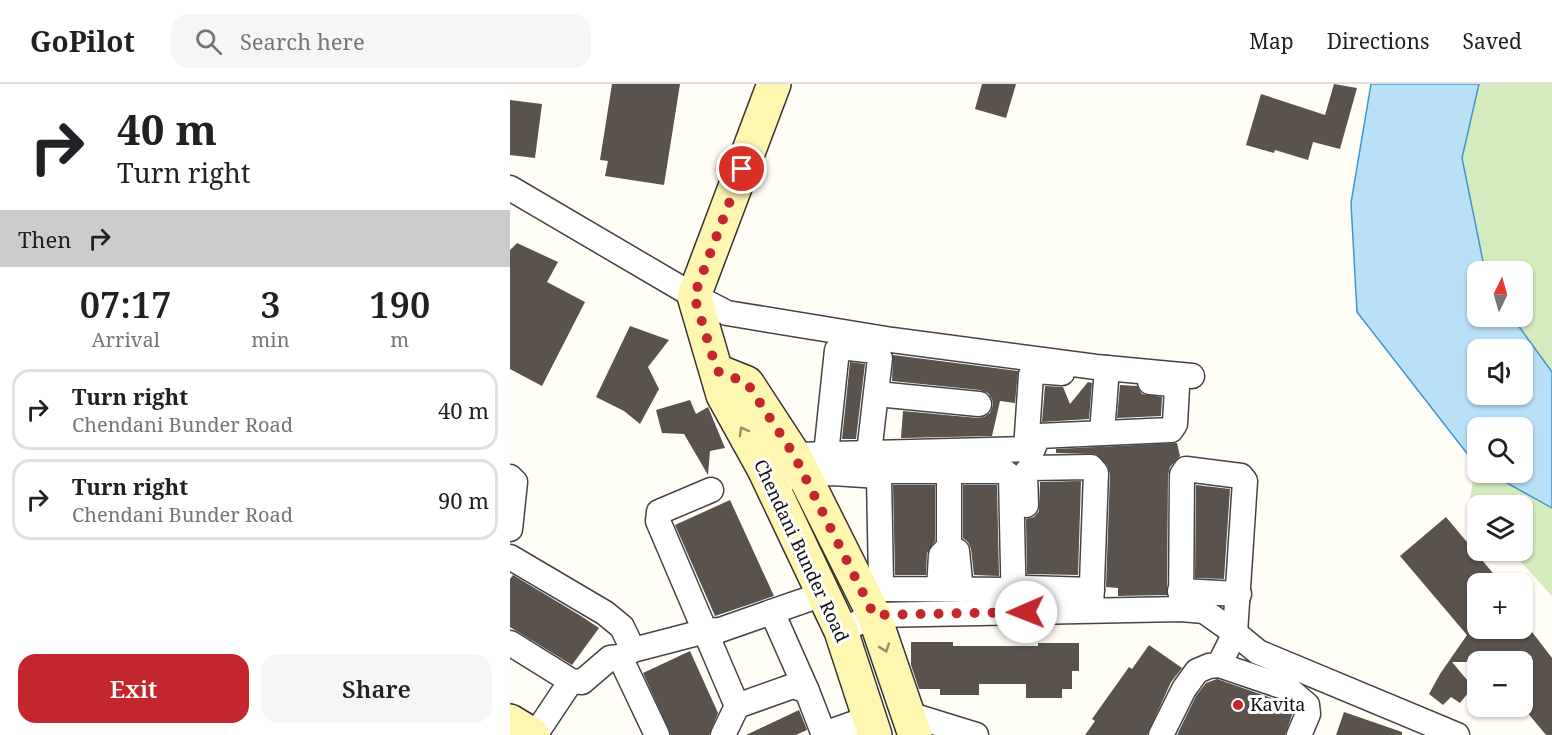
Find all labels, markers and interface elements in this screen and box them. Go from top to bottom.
search box [171,14,591,68]
text: GoPilot [30,22,135,60]
icon: search [192,25,225,58]
text: Search here [240,26,365,56]
text: Map [1249,27,1294,55]
text: Directions [1327,27,1429,55]
text: Saved [1462,27,1522,55]
text: 40 m [117,100,217,157]
icon: right [18,108,96,186]
pin [716,143,767,194]
icon: arrive [725,152,758,185]
text: Turn right [117,154,250,191]
icon: right [83,222,116,255]
text: Then [18,224,71,254]
north arrow [1467,261,1533,327]
map controls [1467,261,1533,717]
text: 07:17 [80,280,172,329]
text: 3 [260,280,281,329]
text: 190 [369,280,430,329]
text: Arrival [91,326,160,353]
text: min [251,326,290,353]
text: m [390,326,409,353]
button: sound [1467,339,1533,405]
text: Turn right [72,381,188,411]
icon: right [21,393,54,426]
text: 40 m [438,395,489,425]
text: Chendani Bunder Road [72,411,293,438]
button: search [1467,417,1533,483]
one-way arrow [739,427,750,438]
street label: Chendani Bunder Road [749,455,855,646]
text: Turn right [72,471,188,501]
icon: right [21,483,54,516]
text: 90 m [438,485,489,515]
button: layers [1467,495,1533,561]
text: Chendani Bunder Road [72,501,293,528]
button: + [1467,573,1533,639]
position arrow [994,580,1058,644]
one-way arrow [878,642,890,653]
button: − [1467,651,1533,717]
button: Exit [18,654,249,723]
button: Share [261,654,492,723]
place label: Kavita [1250,692,1305,716]
marker: Kavita [1231,698,1245,712]

